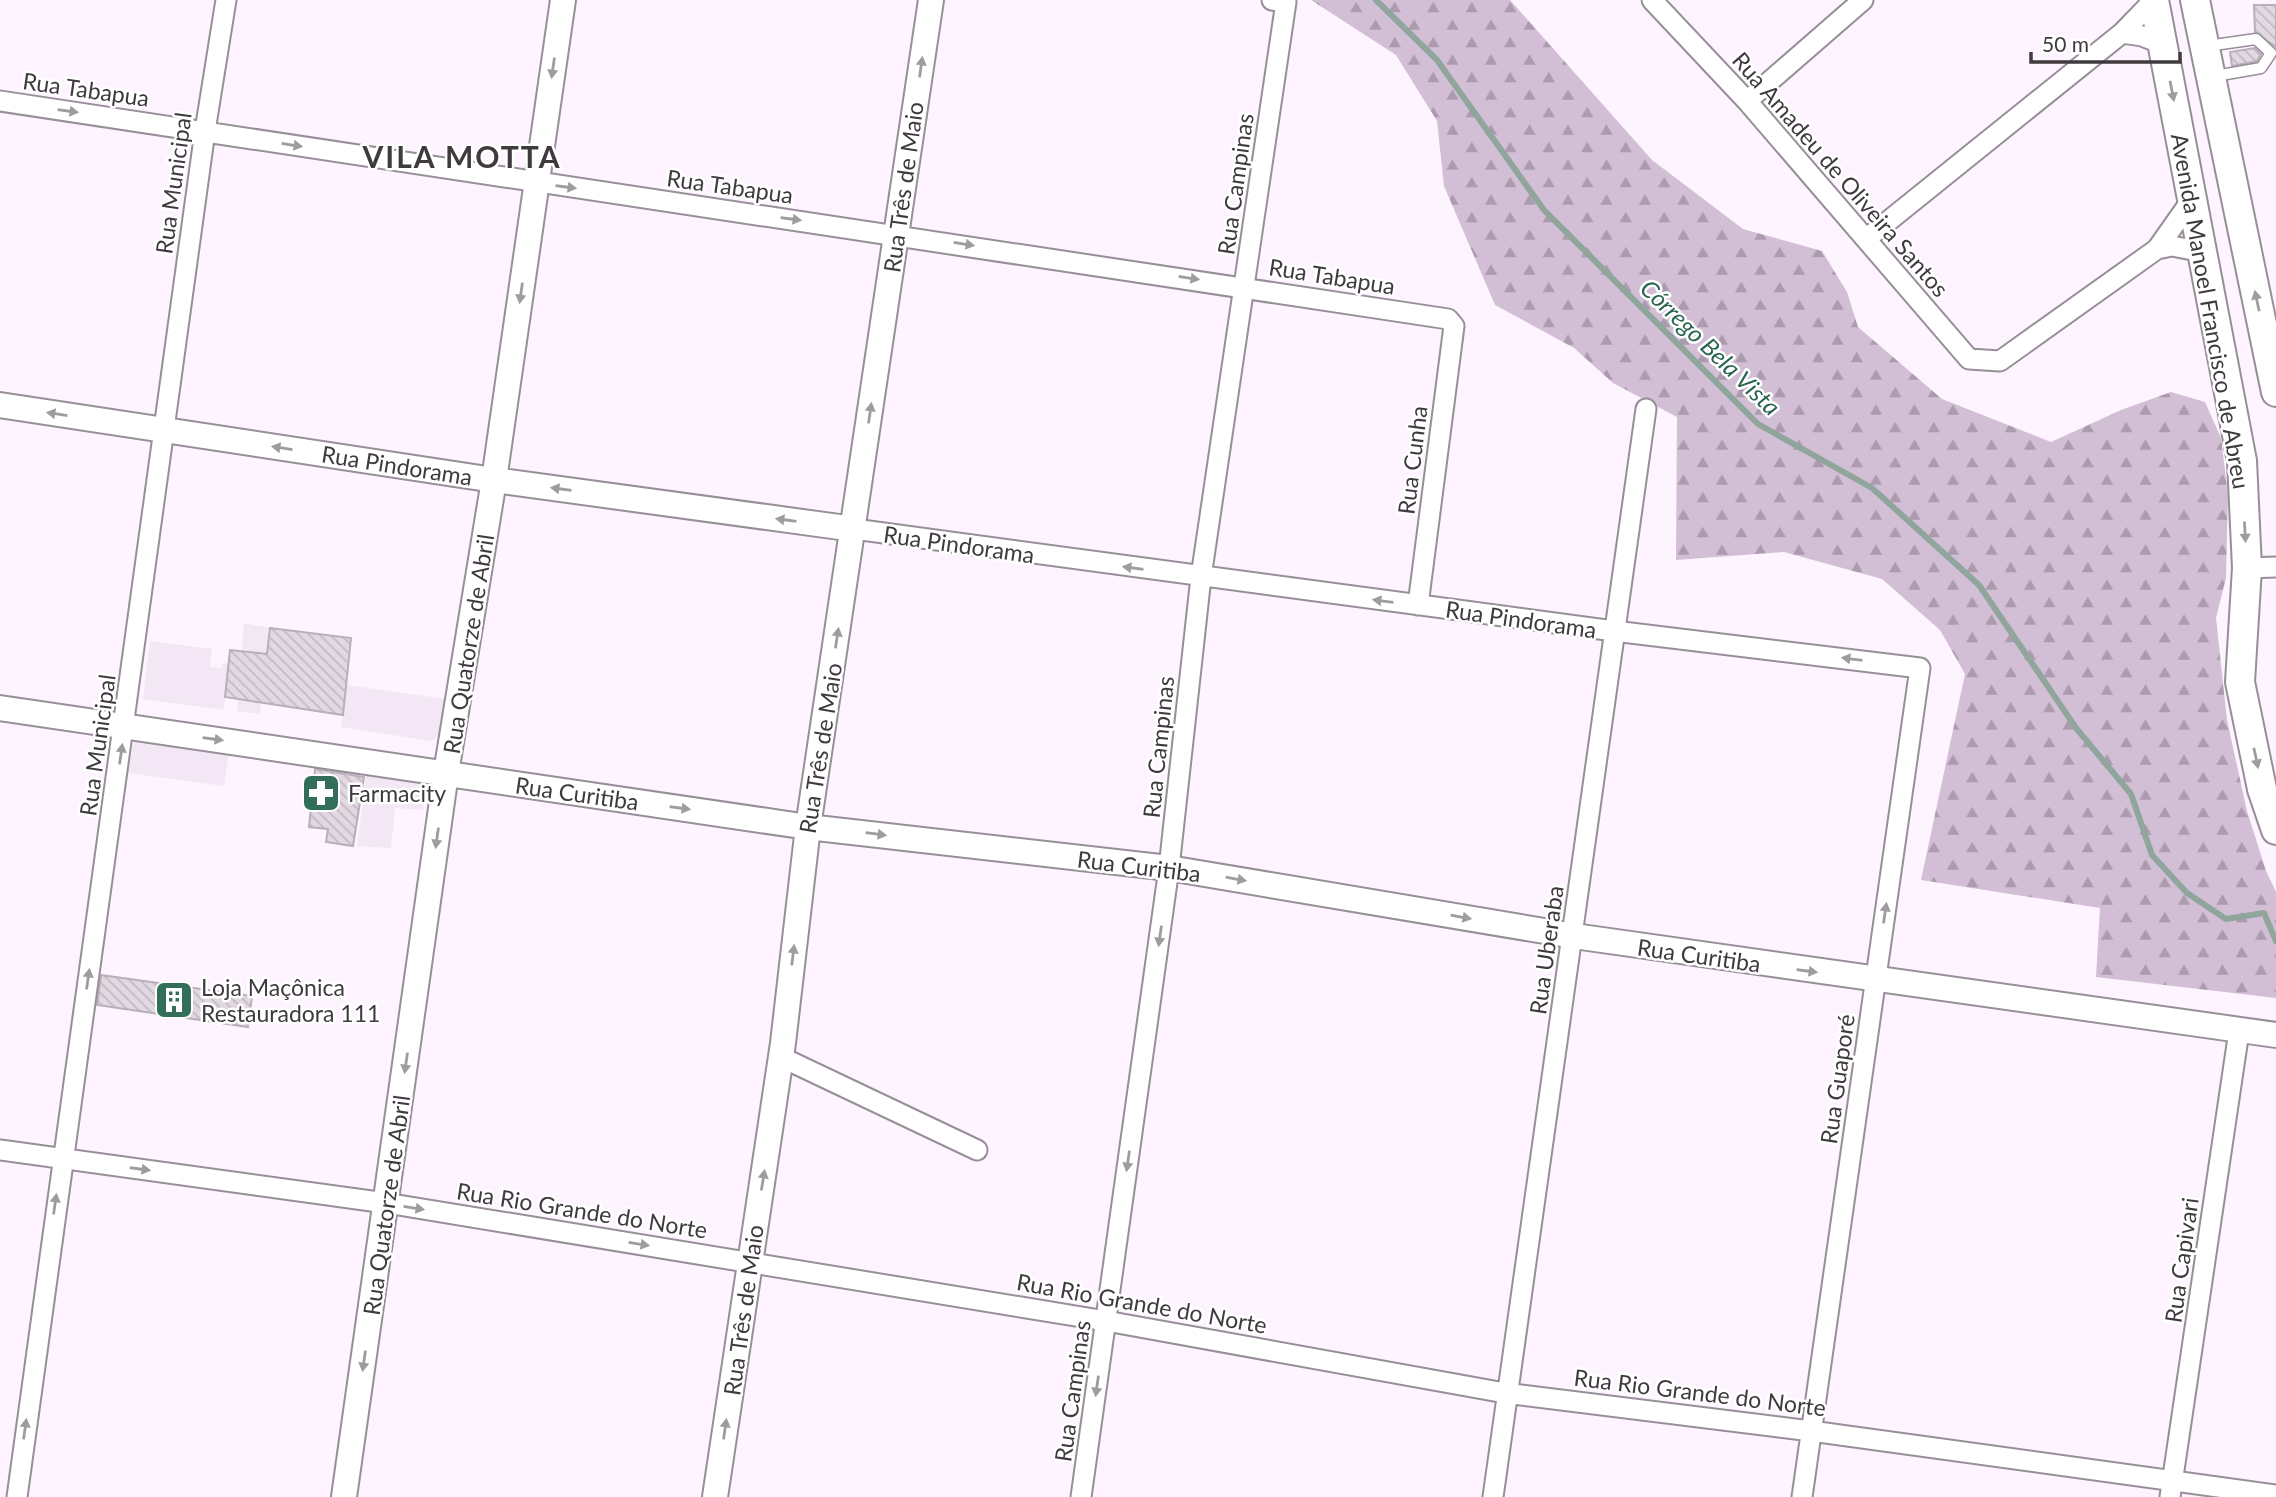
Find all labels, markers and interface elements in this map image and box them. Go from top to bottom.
scale bar [2031,21,2180,65]
text: 50 m [2042,31,2089,56]
street label: Rua Amadeu de Oliveira Santos [1727,46,1955,302]
one-way arrow [916,56,927,78]
one-way arrow [548,57,559,79]
street label: Rua Tabapua [21,66,151,112]
one-way arrow [2167,80,2178,102]
street label: Rua Três de Maio [877,100,929,274]
one-way arrow [57,105,79,116]
street label: Rua Municipal [149,110,197,256]
street label: Rua Campinas [1211,111,1259,256]
street label: Avenida Manoel Francisco de Abreu [2166,131,2256,491]
district label: VILA MOTTA [361,138,562,174]
one-way arrow [282,140,304,151]
street label: Rua Tabapua [665,163,795,209]
one-way arrow [555,182,577,193]
one-way arrow [780,214,802,225]
one-way arrow [953,239,975,250]
street label: Rua Tabapua [1267,252,1397,300]
one-way arrow [1178,273,1200,284]
water label: Córrego Bela Vista [1635,273,1787,421]
one-way arrow [516,282,527,304]
one-way arrow [2252,290,2263,312]
one-way arrow [865,402,876,424]
street label: Rua Cunha [1391,404,1433,516]
one-way arrow [46,408,68,419]
street label: Rua Pindorama [320,439,474,491]
one-way arrow [270,442,292,453]
one-way arrow [550,483,572,494]
one-way arrow [775,514,797,525]
street label: Rua Pindorama [882,520,1036,568]
one-way arrow [2240,522,2251,544]
street label: Rua Quatorze de Abril [437,532,499,756]
one-way arrow [1122,562,1144,573]
one-way arrow [1372,595,1394,606]
street label: Rua Pindorama [1444,595,1598,643]
one-way arrow [832,627,843,649]
one-way arrow [1841,654,1863,665]
street label: Rua Três de Maio [793,661,847,835]
street label: Rua Municipal [73,672,121,818]
street label: Rua Campinas [1137,675,1179,819]
one-way arrow [202,734,224,745]
one-way arrow [115,742,126,764]
one-way arrow [2250,747,2261,769]
street label: Rua Curitiba [513,770,641,816]
pharmacy icon: Farmacity [300,772,342,814]
place label: Farmacity [348,779,446,807]
one-way arrow [670,803,692,814]
one-way arrow [432,827,443,849]
one-way arrow [865,829,887,840]
street label: Rua Curitiba [1076,845,1202,887]
one-way arrow [1225,874,1247,885]
street label: Rua Uberaba [1523,884,1569,1016]
one-way arrow [1880,902,1891,924]
one-way arrow [1450,912,1472,923]
one-way arrow [1154,925,1165,947]
street label: Rua Curitiba [1635,932,1763,978]
one-way arrow [788,944,799,966]
one-way arrow [1796,965,1818,976]
one-way arrow [82,967,93,989]
place label: Loja Maçônica Restauradora 111 [201,973,380,1027]
building icon: Loja Maçônica Restauradora 111 [153,979,195,1021]
street label: Rua Guaporé [1814,1012,1860,1146]
one-way arrow [400,1052,411,1074]
street label: Rua Quatorze de Abril [357,1093,415,1317]
one-way arrow [1123,1150,1134,1172]
one-way arrow [130,1164,152,1175]
one-way arrow [757,1169,768,1191]
street label: Rua Rio Grande do Norte [455,1176,709,1244]
one-way arrow [50,1193,61,1215]
street label: Rua Capivari [2158,1196,2204,1324]
one-way arrow [403,1203,425,1214]
street label: Rua Três de Maio [717,1223,769,1397]
one-way arrow [628,1239,650,1250]
street label: Rua Rio Grande do Norte [1015,1267,1269,1339]
street label: Rua Campinas [1048,1318,1096,1463]
one-way arrow [358,1350,369,1372]
street label: Rua Rio Grande do Norte [1572,1363,1828,1421]
one-way arrow [1091,1375,1102,1397]
one-way arrow [20,1418,31,1440]
one-way arrow [720,1418,731,1440]

